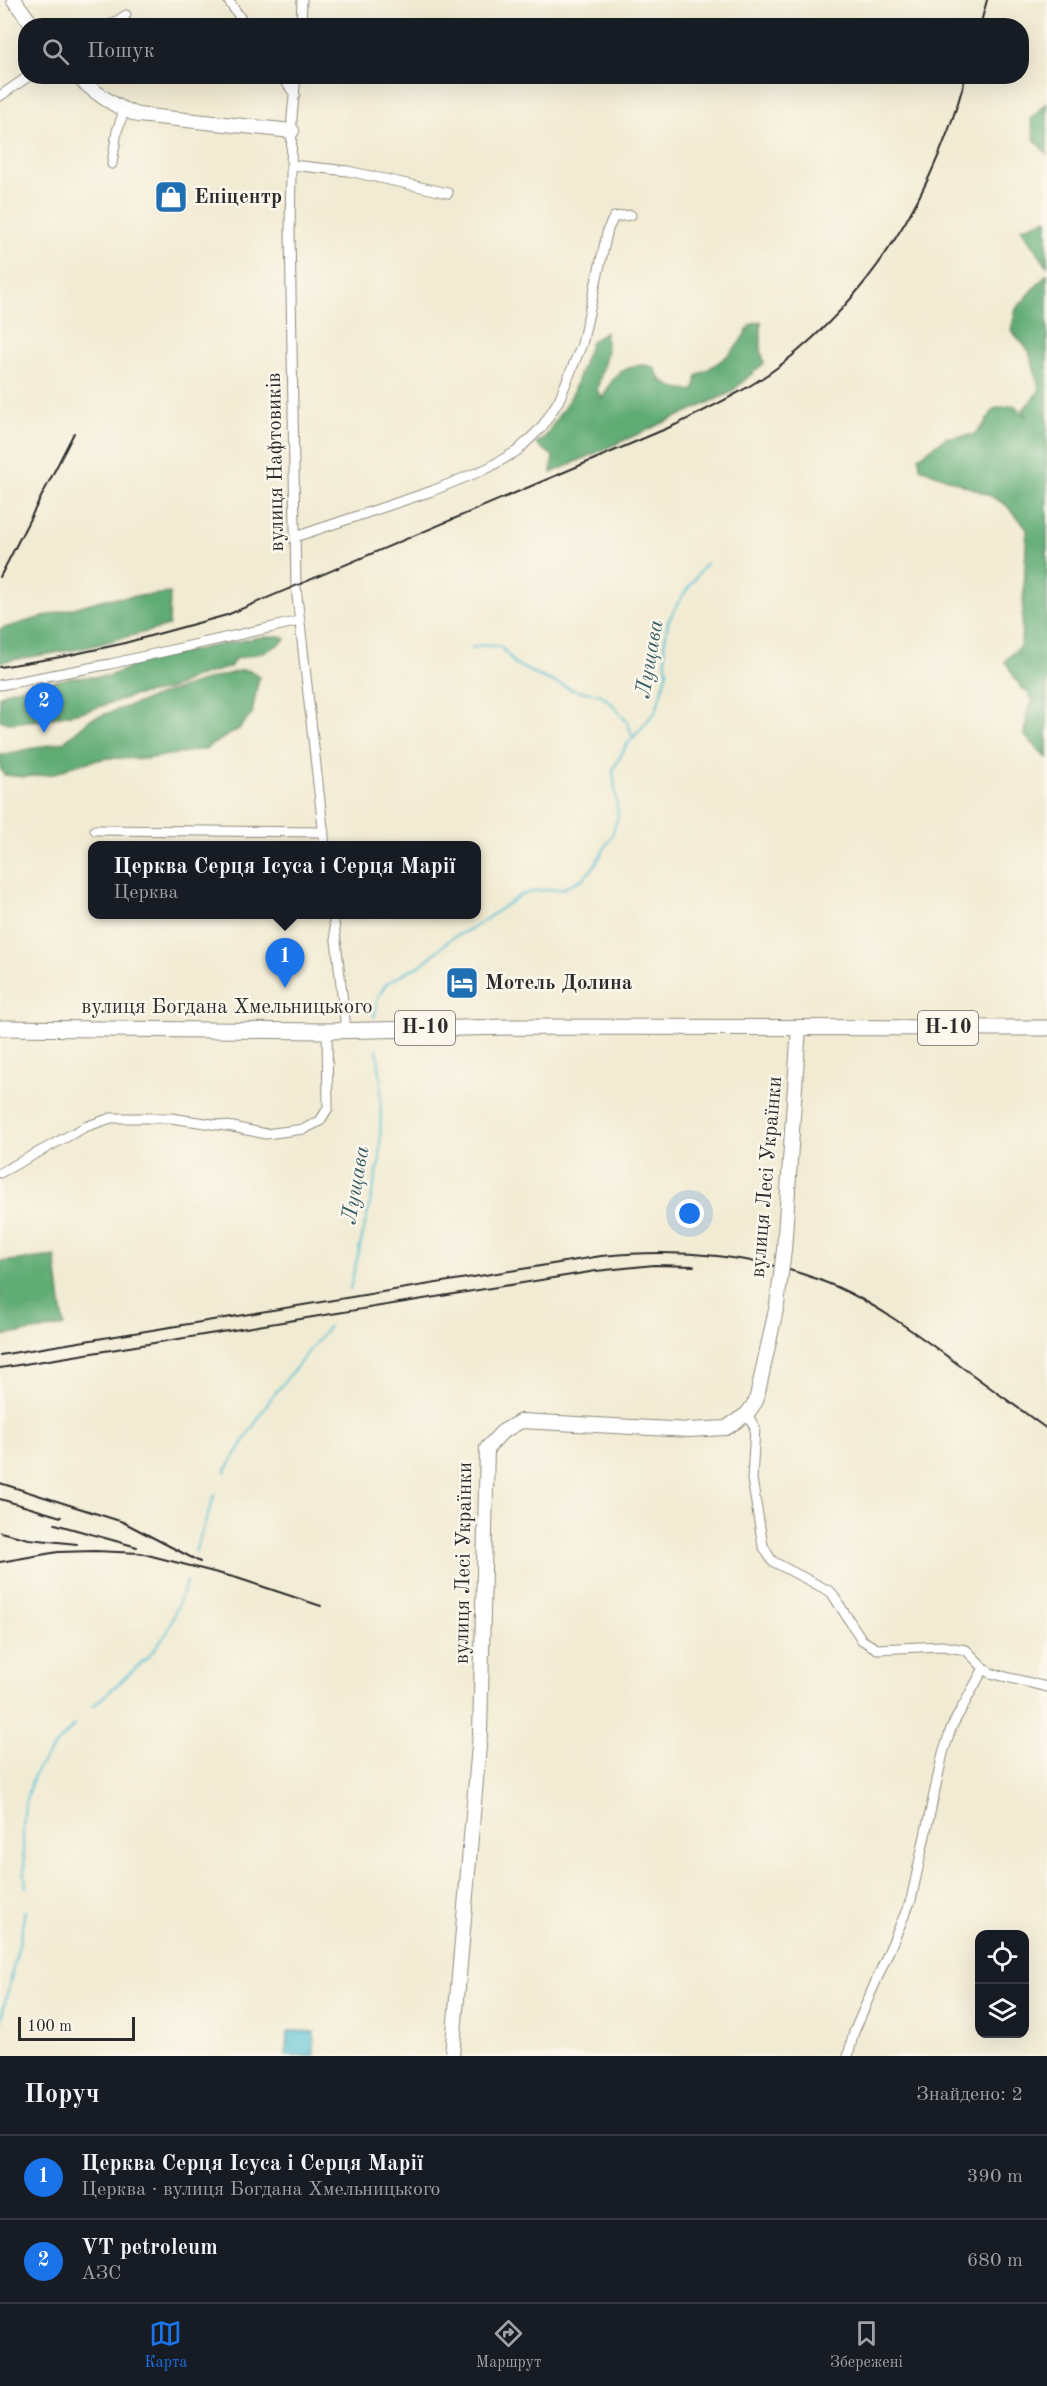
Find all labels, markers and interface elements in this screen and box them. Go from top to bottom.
search box [18,18,1029,84]
icon: search [39,35,72,68]
text: Пошук [87,40,155,62]
shop icon: Епіцентр [153,179,189,215]
place label: Епіцентр [194,187,282,208]
street label: вулиця Нафтовиків [264,372,288,552]
water label: Лущава [632,618,668,700]
pin: 2 [24,684,63,733]
popup [88,841,481,919]
text: Церква Серця Ісуса і Серця Марії [113,856,456,878]
text: Церква [113,883,178,903]
pin: 1 [266,938,304,988]
hotel icon: Мотель Долина [444,965,480,1001]
place label: Мотель Долина [485,973,633,994]
street label: вулиця Богдана Хмельницького [81,997,373,1018]
road number: Н-10 [395,1011,455,1045]
road number: Н-10 [918,1011,978,1045]
street label: вулиця Лесі Українки [748,1075,786,1279]
water label: Лущава [338,1144,374,1226]
your location [675,1199,704,1228]
street label: вулиця Лесі Українки [452,1462,476,1664]
map controls [975,1930,1029,2038]
button: locate [975,1930,1029,1984]
button: layers [975,1984,1029,2038]
scale bar [18,2014,135,2042]
text: 100 m [27,2019,72,2035]
text: Поруч [24,2082,100,2108]
text: Знайдено: 2 [916,2085,1023,2105]
text: Церква Серця Ісуса і Серця Марії [81,2153,423,2175]
text: 1 [38,2167,49,2187]
text: 390 m [967,2167,1023,2187]
text: Церква · вулиця Богдана Хмельницького [81,2180,441,2200]
text: VT petroleum [81,2237,218,2259]
text: 2 [38,2251,49,2271]
text: 680 m [967,2251,1023,2271]
text: АЗС [81,2264,122,2284]
tab: Карта [144,2317,187,2373]
tab: Маршрут [476,2317,542,2373]
tab: Збережені [830,2317,903,2373]

